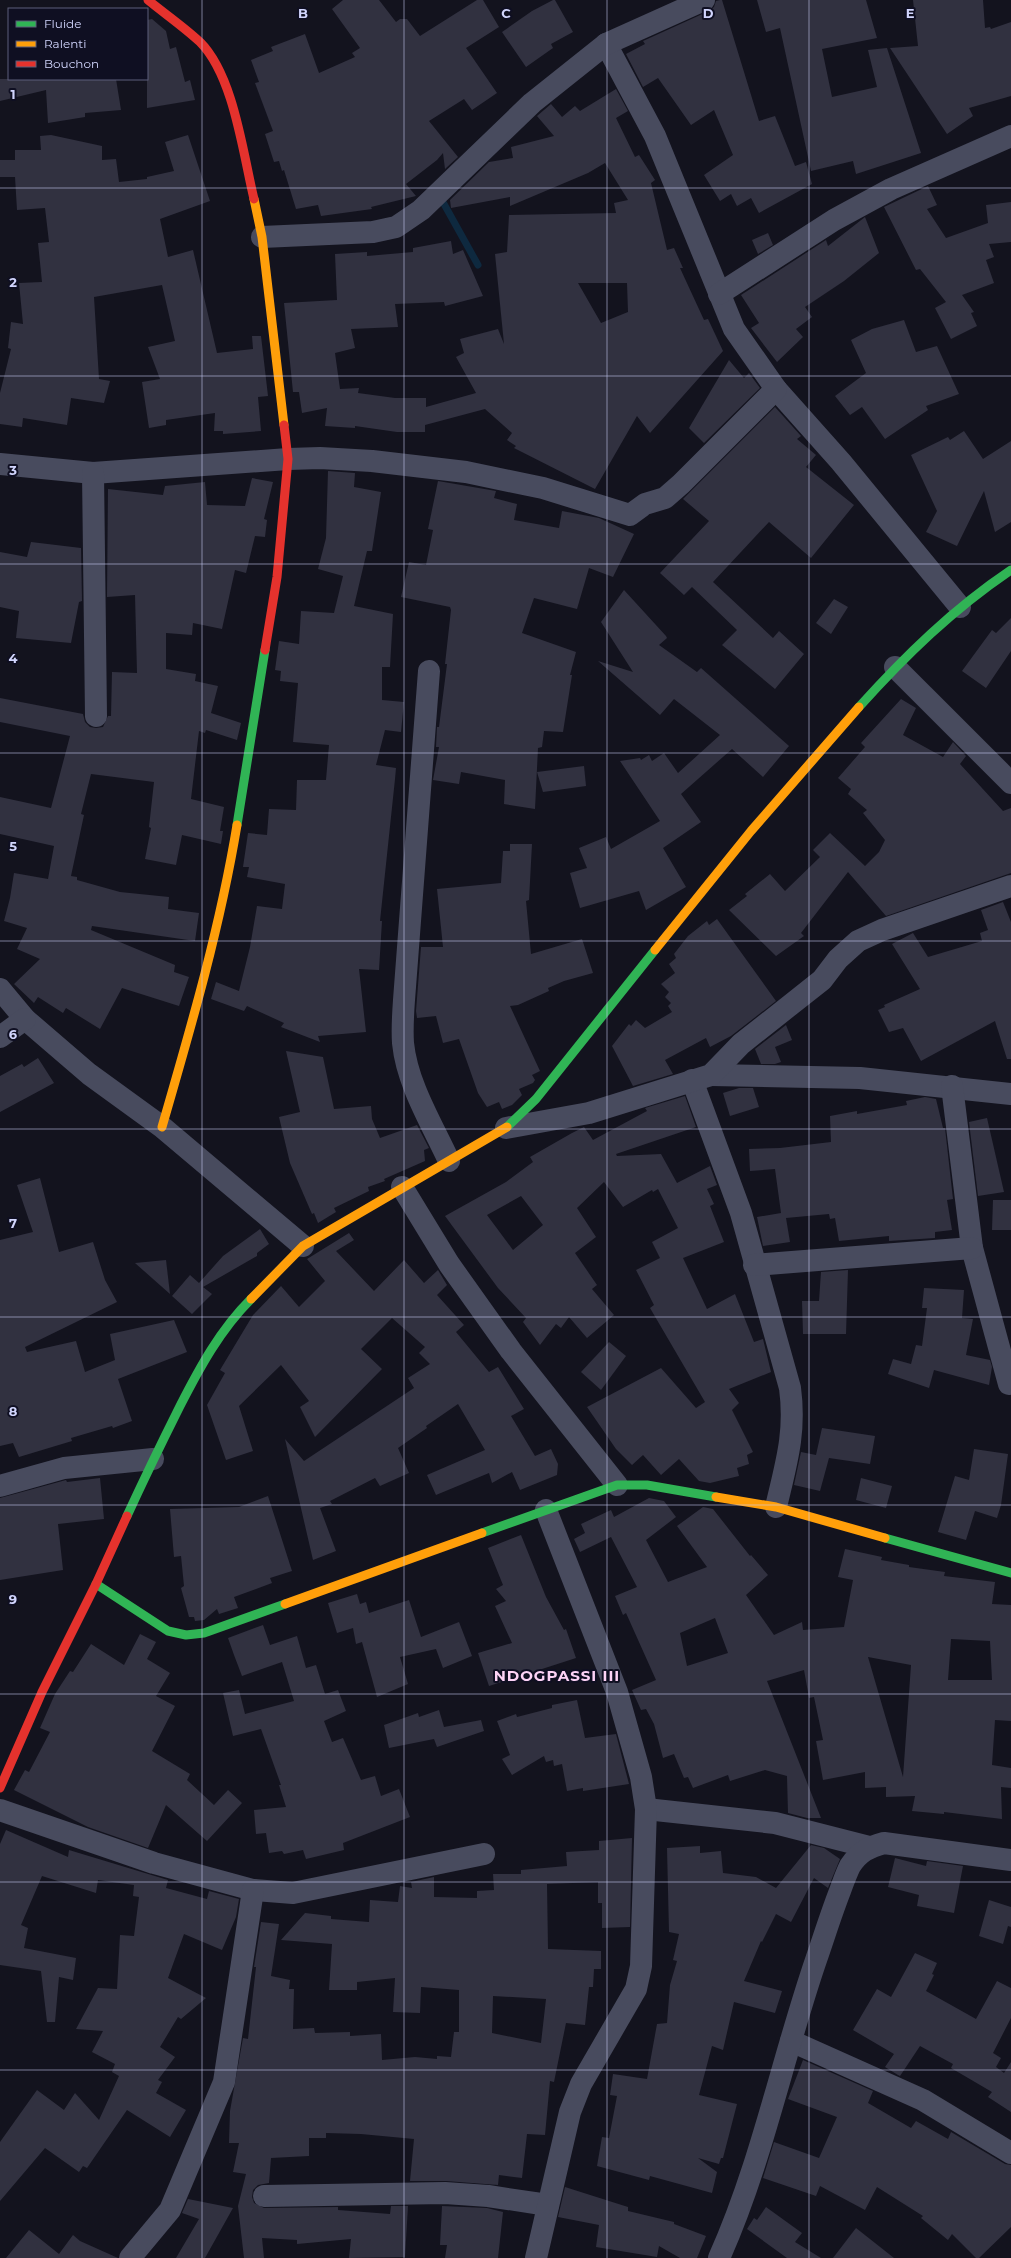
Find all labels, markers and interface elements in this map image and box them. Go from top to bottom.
text: B [298,5,308,21]
text: C [501,5,511,21]
text: D [703,5,714,21]
text: E [906,5,915,21]
legend [8,8,148,80]
text: Fluide [44,16,82,31]
text: Ralenti [44,36,86,51]
text: Bouchon [44,56,99,71]
text: 1 [10,86,16,102]
text: 2 [9,274,17,290]
text: 3 [8,462,17,478]
text: 4 [9,650,18,666]
text: 5 [9,838,17,854]
text: 6 [9,1026,18,1042]
text: 7 [9,1215,17,1231]
text: 8 [9,1403,18,1419]
text: 9 [9,1591,17,1607]
district label: NDOGPASSI III [494,1666,620,1685]

